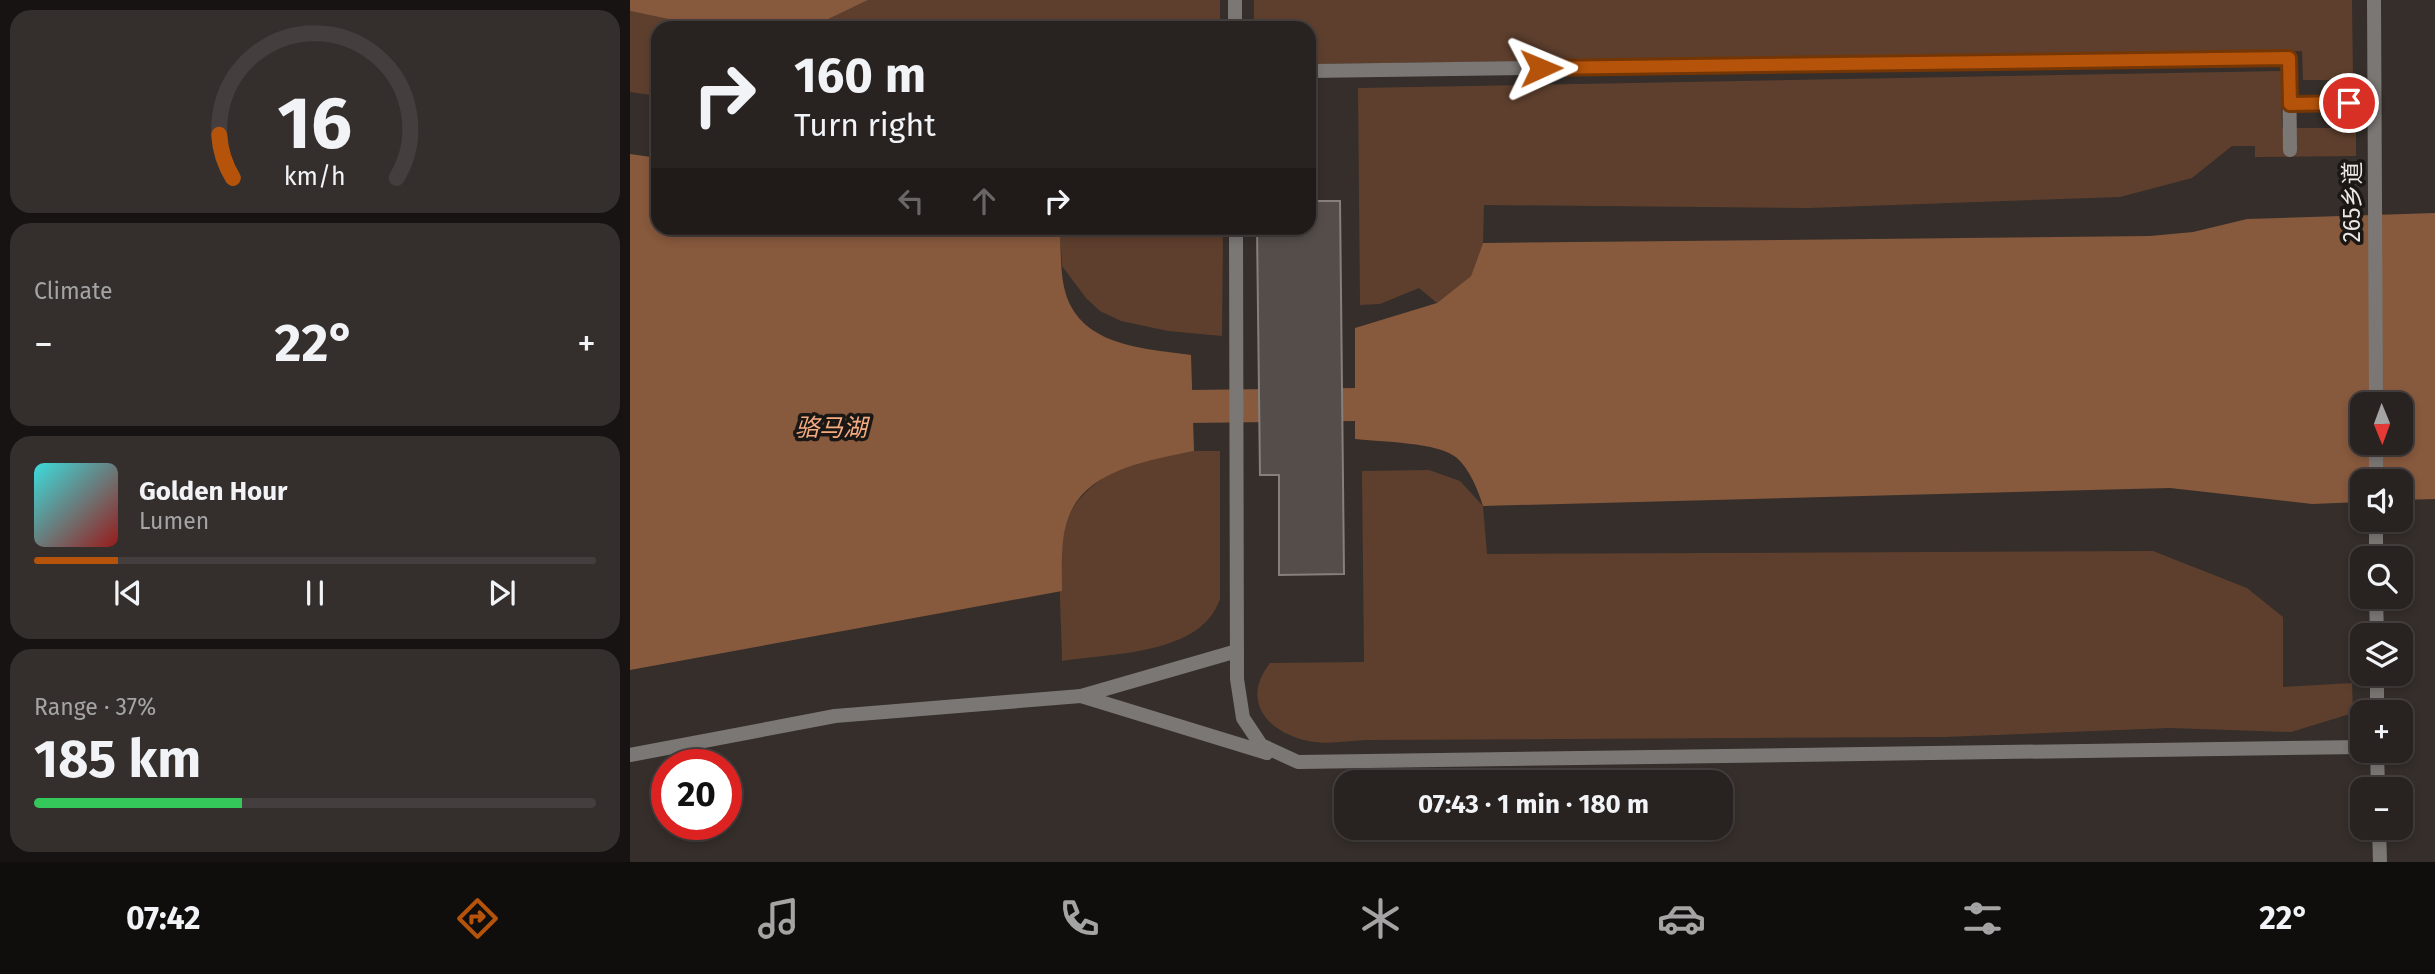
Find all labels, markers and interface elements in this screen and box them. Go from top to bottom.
position arrow [1504,31,1578,105]
text: 160 m [794,46,926,105]
icon: right [679,49,770,140]
pin [2319,73,2379,133]
text: 16 [278,80,352,167]
icon: arrive [2330,84,2368,122]
text: Turn right [794,106,936,144]
text: km/h [284,161,346,191]
street label: 265乡道 [2338,161,2366,243]
icon: left [892,182,930,220]
icon: ahead [965,182,1003,220]
icon: right [1038,182,1076,220]
text: Climate [34,277,113,305]
text: 22° [275,312,355,375]
text: − [34,321,53,367]
text: + [577,321,596,367]
north arrow [2350,392,2413,455]
map controls [2350,392,2413,840]
water label: 骆马湖 [795,414,871,442]
button: sound [2350,469,2413,532]
text: Golden Hour [139,476,287,507]
text: Lumen [139,507,209,535]
button: search [2350,546,2413,609]
icon: previous [109,574,147,612]
icon: pause [296,574,334,612]
icon: next [483,574,521,612]
button: layers [2350,623,2413,686]
text: Range · 37% [34,693,156,721]
button: + [2350,700,2413,763]
text: 185 km [34,728,201,791]
speed limit sign: 20 [651,749,742,840]
button: − [2350,777,2413,840]
text: 07:43 · 1 min · 180 m [1418,789,1649,820]
icon: directions [453,894,502,943]
icon: music [754,894,803,943]
icon: phone [1055,894,1104,943]
icon: climate [1356,894,1405,943]
icon: car [1657,894,1706,943]
icon: filters [1958,894,2007,943]
text: 07:42 [126,899,201,937]
text: 22° [2259,899,2309,937]

